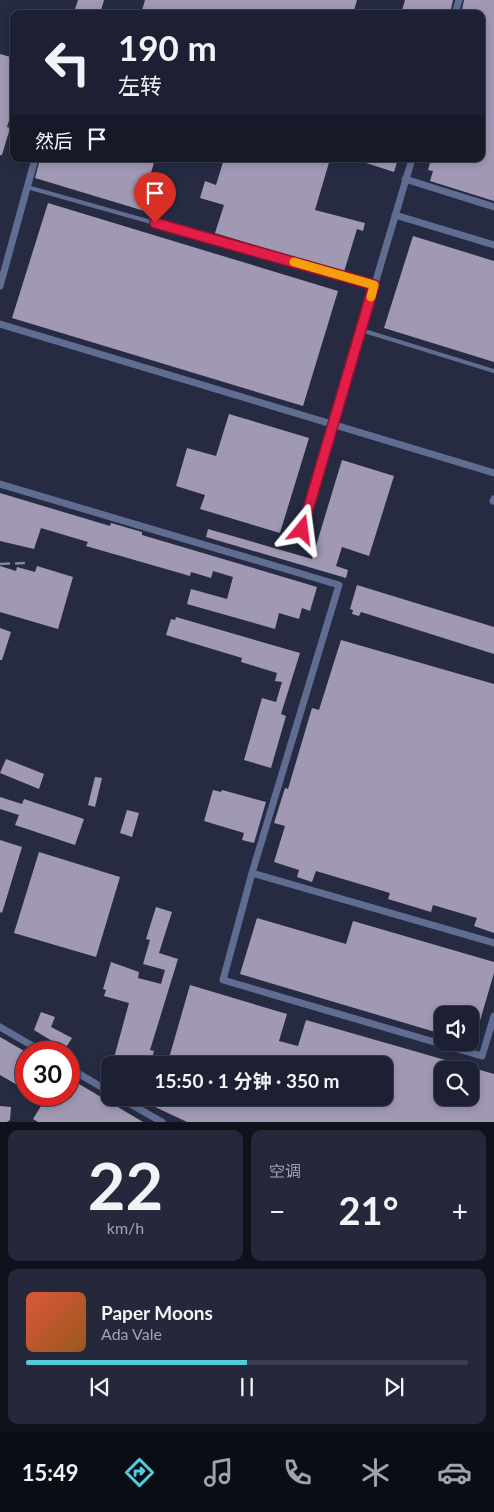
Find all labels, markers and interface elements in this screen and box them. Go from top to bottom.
text: 190 m [118,26,217,68]
icon: left [35,30,100,95]
text: 左转 [118,72,162,99]
icon: arrive [83,125,111,153]
text: 然后 [35,129,73,152]
pin [134,172,176,223]
icon: arrive [141,179,169,207]
position arrow [275,503,327,555]
map controls [434,1006,479,1106]
button: sound [434,1006,479,1051]
speed limit sign: 30 [15,1041,80,1106]
button: search [434,1061,479,1106]
text: 15:50 · 1 分钟 · 350 m [154,1069,340,1092]
text: 22 [88,1146,163,1224]
text: 空调 [269,1161,301,1180]
text: 21° [339,1187,398,1233]
text: − [269,1194,285,1228]
text: + [452,1194,468,1228]
text: km/h [107,1218,144,1237]
text: Paper Moons [101,1301,213,1324]
text: Ada Vale [101,1324,162,1343]
icon: previous [86,1373,114,1401]
icon: pause [233,1373,261,1401]
icon: next [380,1373,408,1401]
icon: directions [122,1455,157,1490]
icon: music [201,1455,236,1490]
icon: phone [280,1455,315,1490]
icon: climate [358,1455,393,1490]
icon: car [437,1455,472,1490]
text: 15:49 [22,1459,79,1486]

